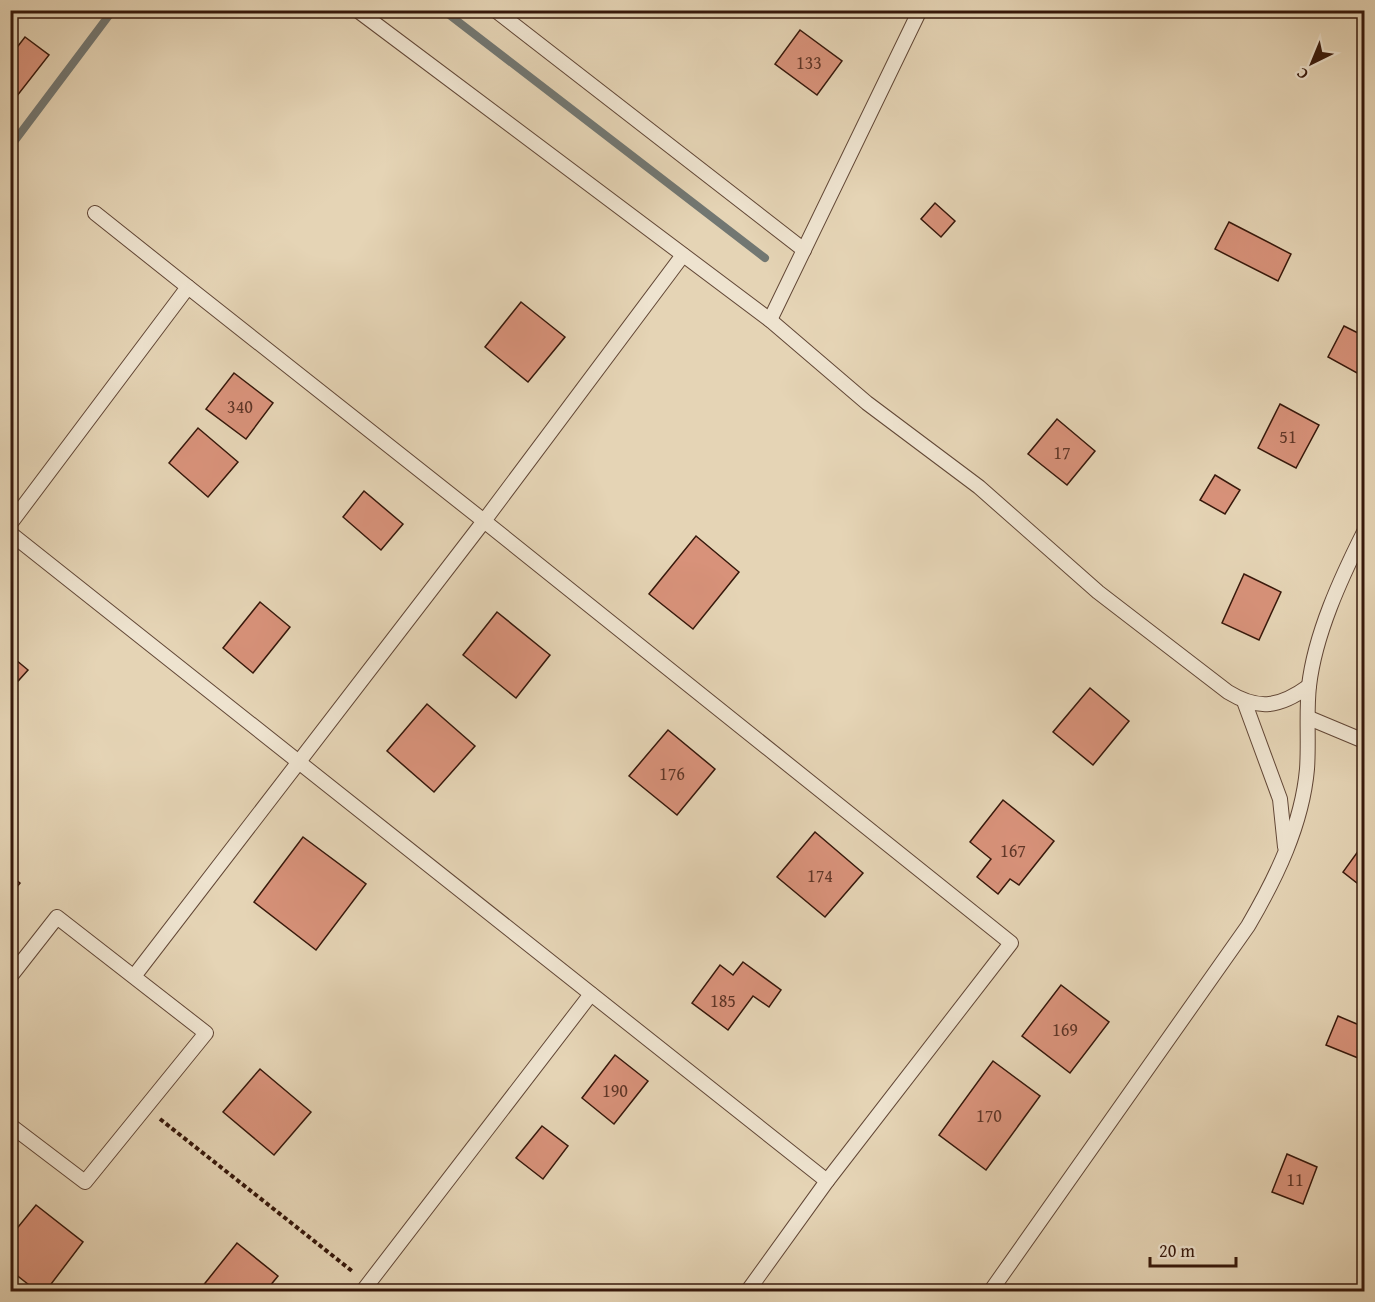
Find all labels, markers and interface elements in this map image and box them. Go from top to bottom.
north arrow [1282,33,1342,93]
house number: 133 [796,49,822,76]
text: С [1290,62,1313,86]
house number: 340 [227,393,253,420]
house number: 51 [1279,423,1297,450]
house number: 17 [1053,439,1071,466]
house number: 176 [659,760,685,787]
house number: 167 [1000,837,1026,864]
house number: 174 [807,862,833,889]
house number: 185 [710,987,736,1014]
house number: 169 [1052,1016,1078,1043]
house number: 190 [602,1077,628,1104]
house number: 170 [976,1102,1002,1129]
house number: 11 [1286,1166,1304,1193]
scale bar [1150,1230,1236,1268]
text: 20 m [1159,1237,1195,1264]

